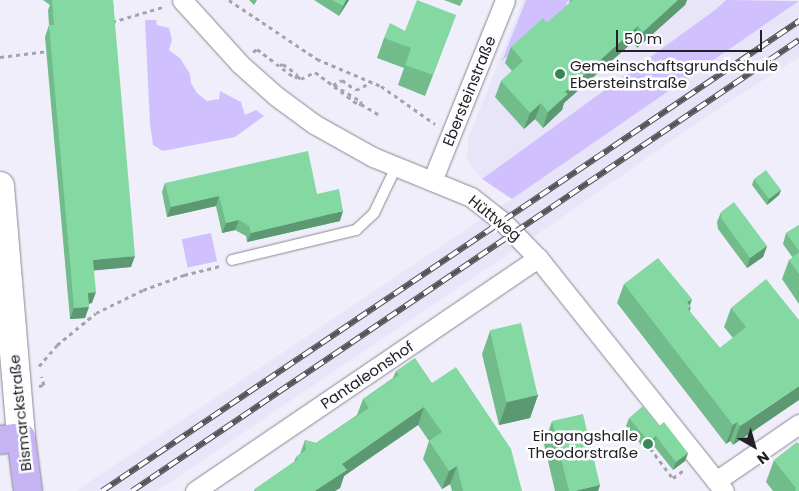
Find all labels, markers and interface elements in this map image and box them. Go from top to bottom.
scale bar [619,20,765,52]
text: 50 m [624,28,662,49]
street label: Ebersteinstraße [439,33,499,149]
place label: Gemeinschaftsgrundschule Ebersteinstraße [570,56,778,91]
marker: Gemeinschaftsgrundschule Ebersteinstraße [554,68,566,80]
street label: Hüttweg [465,191,525,245]
street label: Pantaleonshof [317,337,417,413]
street label: Bismarckstraße [5,354,35,472]
north arrow [729,421,779,471]
place label: Eingangshalle Theodorstraße [528,426,638,461]
marker: Eingangshalle Theodorstraße [642,438,654,450]
text: N [753,447,774,469]

